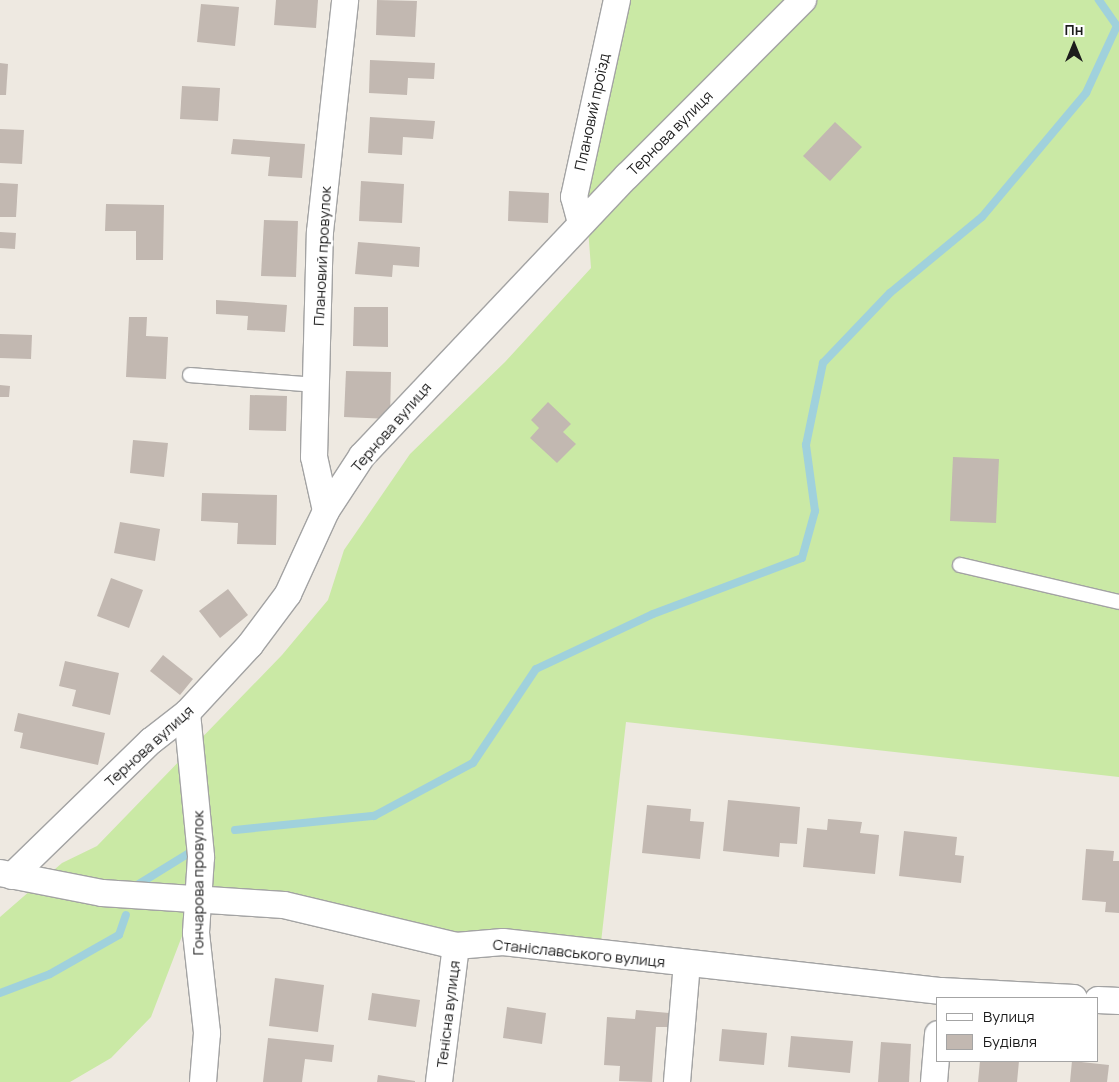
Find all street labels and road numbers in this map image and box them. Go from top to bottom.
street label: Плановий проїзд [571,52,613,172]
street label: Тернова вулиця [624,87,716,179]
street label: Плановий провулок [309,186,335,326]
street label: Тернова вулиця [347,378,435,476]
street label: Тернова вулиця [101,702,197,790]
street label: Гончарова провулок [189,811,207,955]
street label: Станіславського вулиця [492,935,666,971]
street label: Тенісна вулиця [432,959,464,1069]

